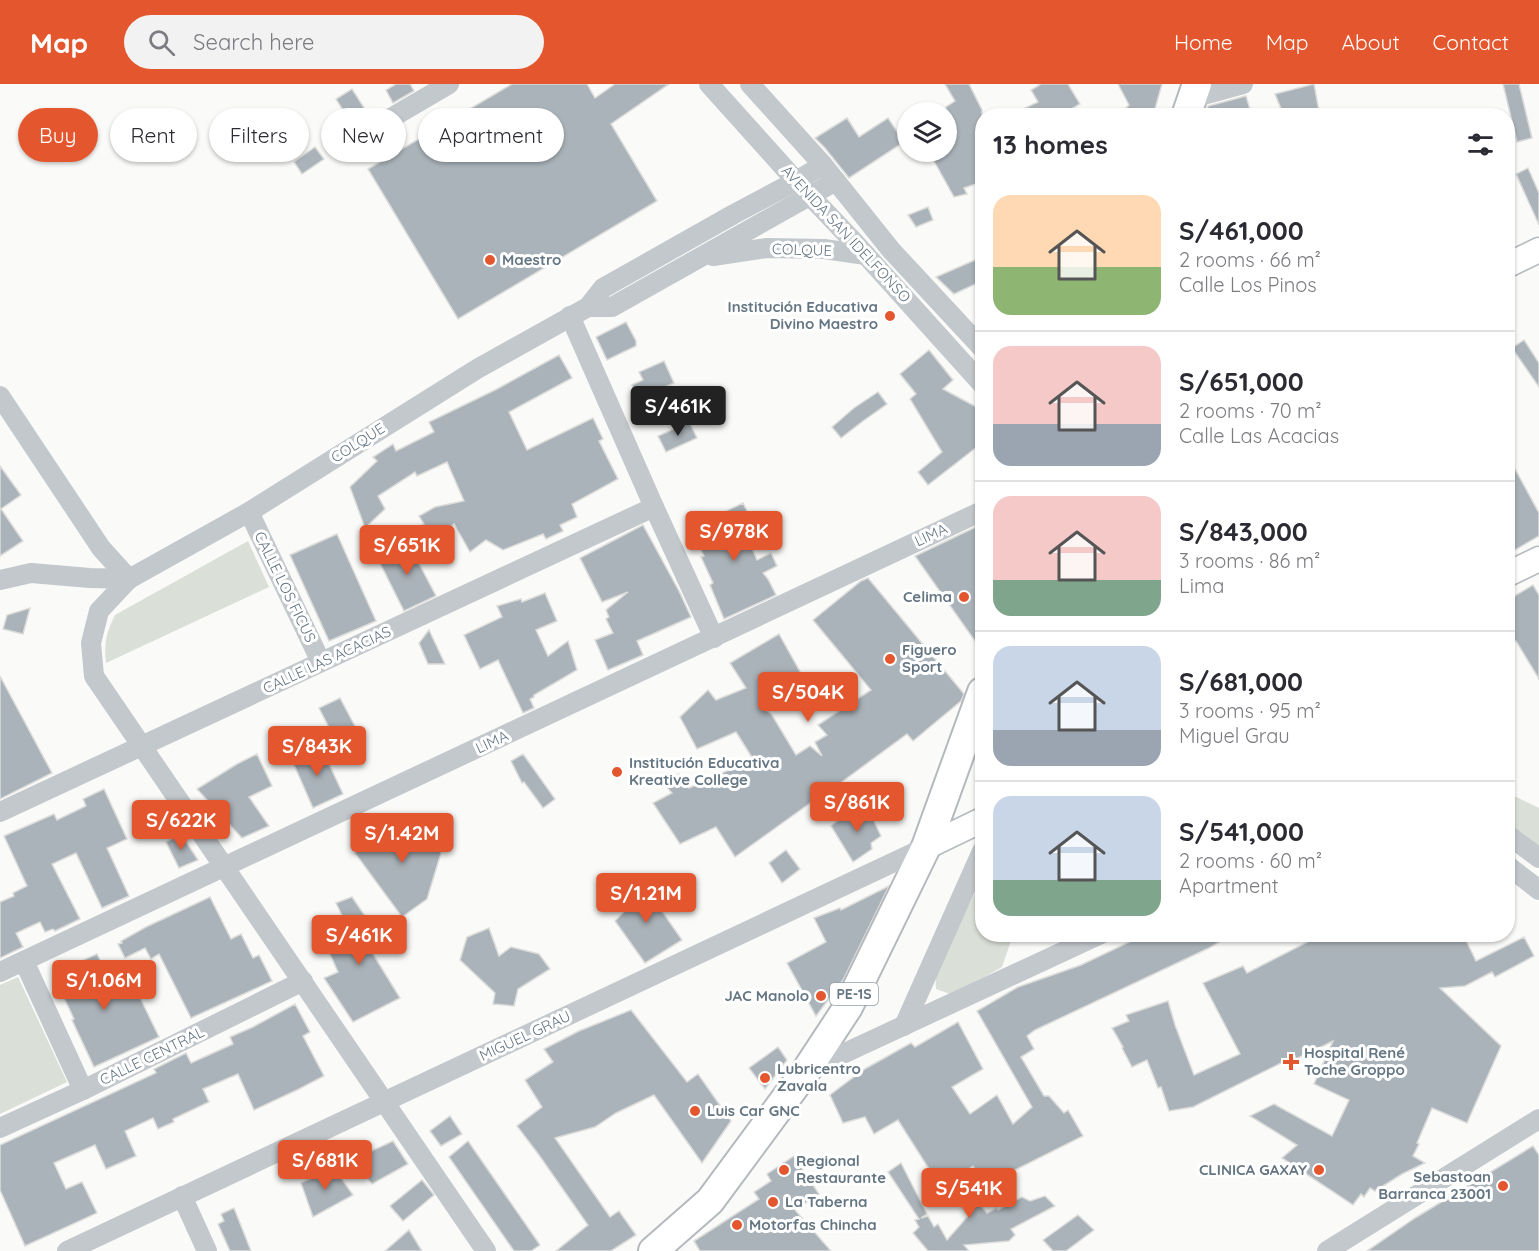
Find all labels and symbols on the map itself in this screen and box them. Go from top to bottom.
street label: AVENIDA SAN IDELFONSO [778,161,915,306]
street label: COLQUE [772,239,832,260]
place label: Maestro [502,250,561,269]
marker: Maestro [483,253,497,267]
place label: Institución Educativa Divino Maestro [728,297,878,333]
marker: Institución Educativa Divino Maestro [883,309,897,323]
pin: S/461K [629,386,727,437]
street label: COLQUE [327,419,388,467]
pin: S/978K [685,511,783,562]
street label: LIMA [911,519,950,550]
pin: S/651K [358,525,456,576]
street label: CALLE LOS FICUS [250,528,320,645]
place label: Celima [903,587,952,606]
marker: Celima [957,590,971,604]
street label: CALLE LAS ACACIAS [260,622,394,698]
place label: Figuero Sport [902,640,957,676]
marker: Figuero Sport [883,652,897,666]
pin: S/504K [759,672,857,723]
pin: S/843K [268,726,366,777]
street label: LIMA [472,726,511,757]
place label: Institución Educativa Kreative College [629,753,779,789]
marker: Institución Educativa Kreative College [610,765,624,779]
pin: S/861K [808,782,906,833]
pin: S/622K [132,800,230,851]
pin: S/1.42M [347,813,457,864]
pin: S/1.21M [591,873,701,924]
pin: S/461K [310,915,408,966]
pin: S/1.06M [49,960,159,1011]
road number: PE-1S [830,983,878,1005]
place label: JAC Manolo [725,986,809,1005]
marker: JAC Manolo [814,989,828,1003]
street label: MIGUEL GRAU [476,1006,573,1065]
street label: CALLE CENTRAL [96,1022,207,1089]
place label: Hospital René Toche Groppo [1304,1043,1405,1079]
marker: Hospital René Toche Groppo [1282,1053,1300,1071]
place label: Lubricentro Zavala [777,1059,861,1095]
marker: Lubricentro Zavala [758,1071,772,1085]
place label: Luis Car GNC [707,1101,800,1120]
marker: Luis Car GNC [688,1104,702,1118]
pin: S/681K [276,1140,374,1191]
place label: Regional Restaurante [796,1151,886,1187]
place label: CLINICA GAXAY [1199,1160,1307,1179]
marker: Regional Restaurante [777,1163,791,1177]
marker: CLINICA GAXAY [1312,1163,1326,1177]
place label: Sebastoan Barranca 23001 [1378,1167,1491,1203]
pin: S/541K [920,1168,1018,1219]
marker: Sebastoan Barranca 23001 [1496,1179,1510,1193]
place label: La Taberna [785,1192,868,1211]
marker: La Taberna [766,1195,780,1209]
place label: Motorfas Chincha [749,1215,877,1234]
marker: Motorfas Chincha [730,1218,744,1232]

